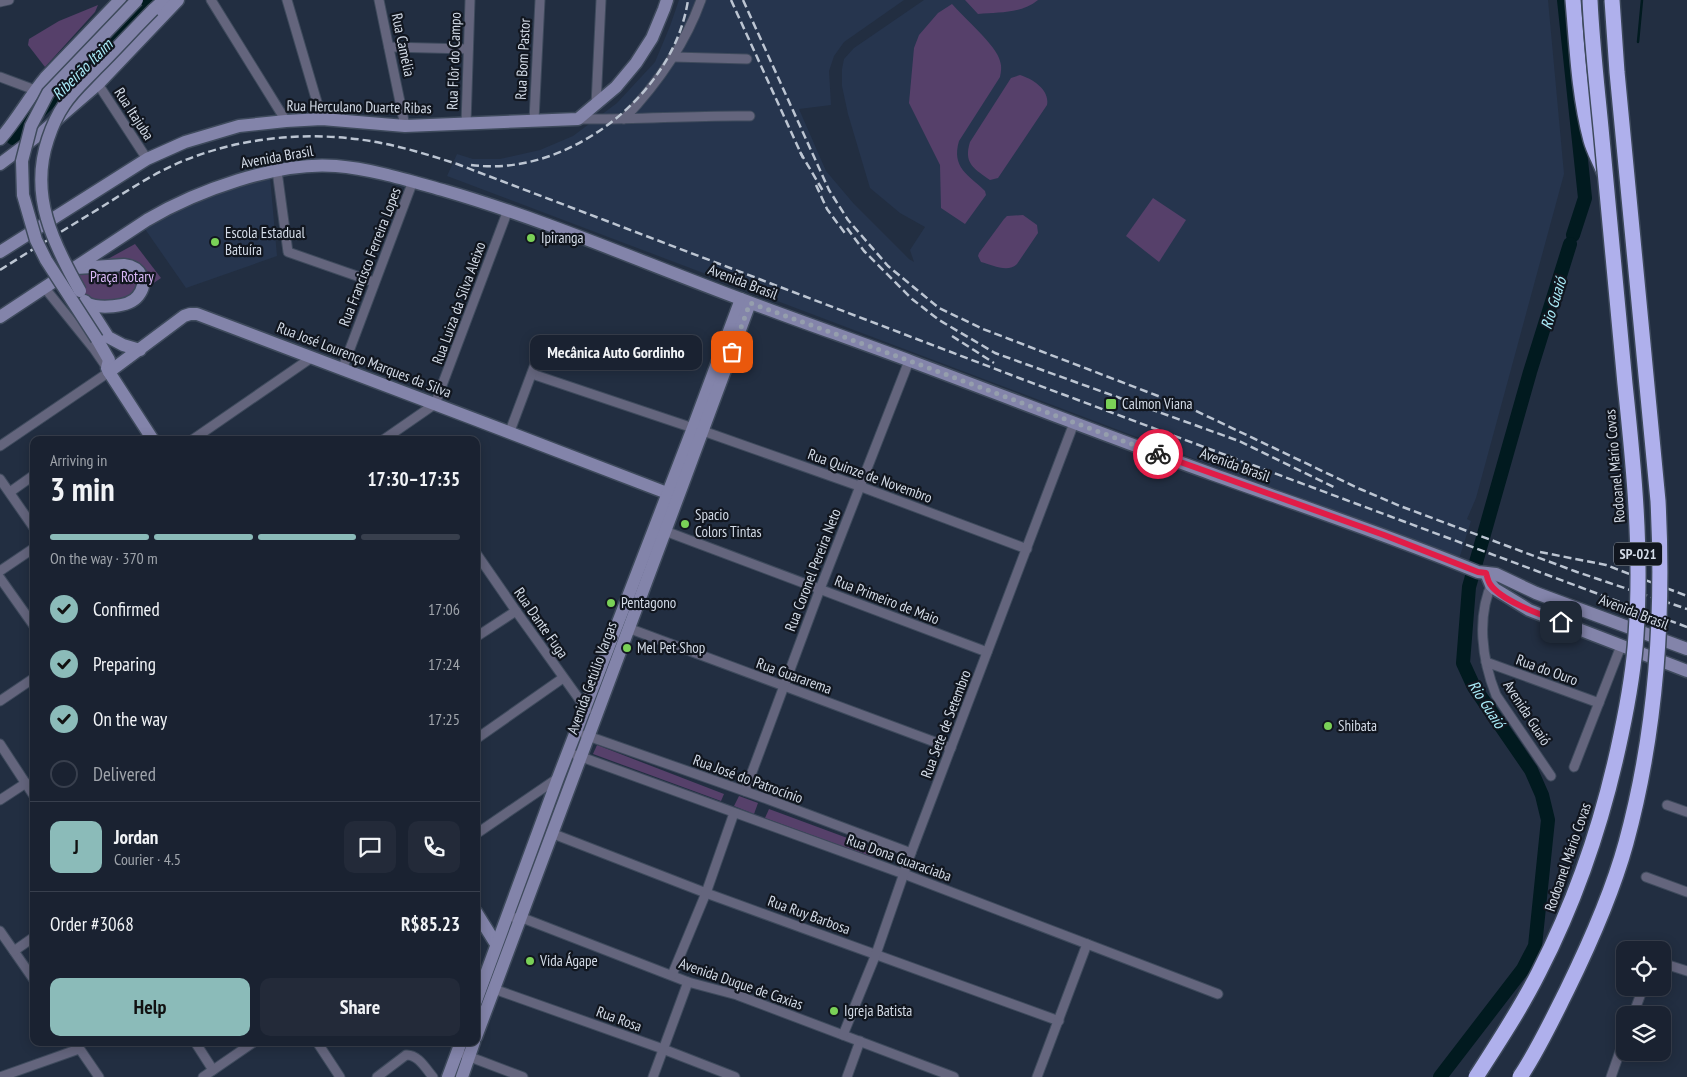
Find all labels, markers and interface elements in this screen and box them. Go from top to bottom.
street label: Rua Camélia [388,11,419,78]
street label: Rua Flôr do Campo [442,12,465,110]
street label: Rua Bom Pastor [511,17,534,100]
water label: Ribeirão Itaim [47,33,118,104]
street label: Rua Itajuba [110,84,158,144]
street label: Rua Herculano Duarte Ribas [286,96,432,117]
street label: Avenida Brasil [239,141,315,172]
street label: Rua Francisco Ferreira Lopes [334,185,405,329]
place label: Escola Estadual Batuíra [225,223,305,259]
place label: Ipiranga [541,228,583,247]
marker: Ipiranga [525,232,537,244]
marker: Escola Estadual Batuíra [209,236,221,248]
street label: Rua Luiza da Silva Aleixo [428,239,490,367]
street label: Avenida Brasil [706,260,781,304]
park label: Praça Rotary [90,267,154,286]
water label: Rio Guaió [1536,274,1571,331]
street label: Rua José Lourenço Marques da Silva [274,317,454,402]
pin [711,331,753,373]
callout: Mecânica Auto Gordinho [530,334,702,370]
icon: bag [718,338,746,366]
text: Mecânica Auto Gordinho [547,342,685,362]
place label: Calmon Viana [1122,394,1193,413]
marker: Calmon Viana [1104,397,1118,411]
street label: Rodoanel Mário Covas [1600,409,1629,524]
courier [1133,429,1183,479]
icon: bike [1144,440,1172,468]
street label: Avenida Brasil [1198,443,1273,486]
street label: Rua Quinze de Novembro [805,444,935,507]
text: Arriving in [50,450,107,470]
text: 17:30–17:35 [367,467,460,491]
text: 3 min [50,468,115,510]
place label: Spacio Colors Tintas [695,505,762,541]
street label: Rua Coronel Pereira Neto [780,506,845,634]
marker: Spacio Colors Tintas [679,518,691,530]
road number: SP-021 [1614,542,1662,566]
text: On the way · 370 m [50,548,158,568]
street label: Rua Primeiro de Maio [832,571,942,628]
street label: Rua Dante Fuga [510,584,573,662]
street label: Avenida Brasil [1597,590,1672,634]
place label: Pentagono [621,593,676,612]
icon: check [50,595,78,623]
text: Confirmed [93,597,160,621]
marker: Pentagono [605,597,617,609]
text: 17:06 [428,599,460,619]
pin [1540,601,1582,643]
icon: home [1547,608,1575,636]
street label: Avenida Getúlio Vargas [562,619,621,737]
place label: Mel Pet Shop [637,638,705,657]
marker: Mel Pet Shop [621,642,633,654]
icon: check [50,650,78,678]
street label: Rua do Ouro [1514,650,1581,689]
text: Preparing [93,652,156,676]
street label: Rua Guararema [754,653,835,698]
text: 17:24 [428,654,460,674]
street label: Rua Sete de Setembro [916,667,975,781]
water label: Rio Guaió [1464,676,1510,733]
street label: Avenida Guaió [1499,677,1555,749]
icon: check [50,705,78,733]
text: On the way [93,707,167,731]
text: 17:25 [428,709,460,729]
place label: Shibata [1338,716,1377,735]
marker: Shibata [1322,720,1334,732]
street label: Rua José do Patrocínio [691,750,806,807]
text: Delivered [93,762,156,786]
street label: Rodoanel Mário Covas [1540,800,1595,914]
button: chat [344,821,396,873]
button: phone [408,821,460,873]
text: Jordan [114,825,158,849]
street label: Rua Dona Guaraciaba [844,830,954,885]
text: J [73,835,79,859]
text: Courier · 4.5 [114,849,181,869]
street label: Rua Ruy Barbosa [765,891,853,938]
text: Order #3068 [50,912,134,936]
text: R$85.23 [401,912,460,936]
map controls [1616,941,1671,1061]
button: locate [1616,941,1671,996]
place label: Vida Ágape [539,951,598,970]
street label: Avenida Duque de Caxias [677,953,806,1014]
marker: Vida Ágape [524,955,536,967]
button: Help [50,978,250,1036]
button: Share [260,978,460,1036]
place label: Igreja Batista [844,1001,912,1020]
street label: Rua Rosa [594,1002,645,1036]
marker: Igreja Batista [828,1005,840,1017]
button: layers [1616,1006,1671,1061]

